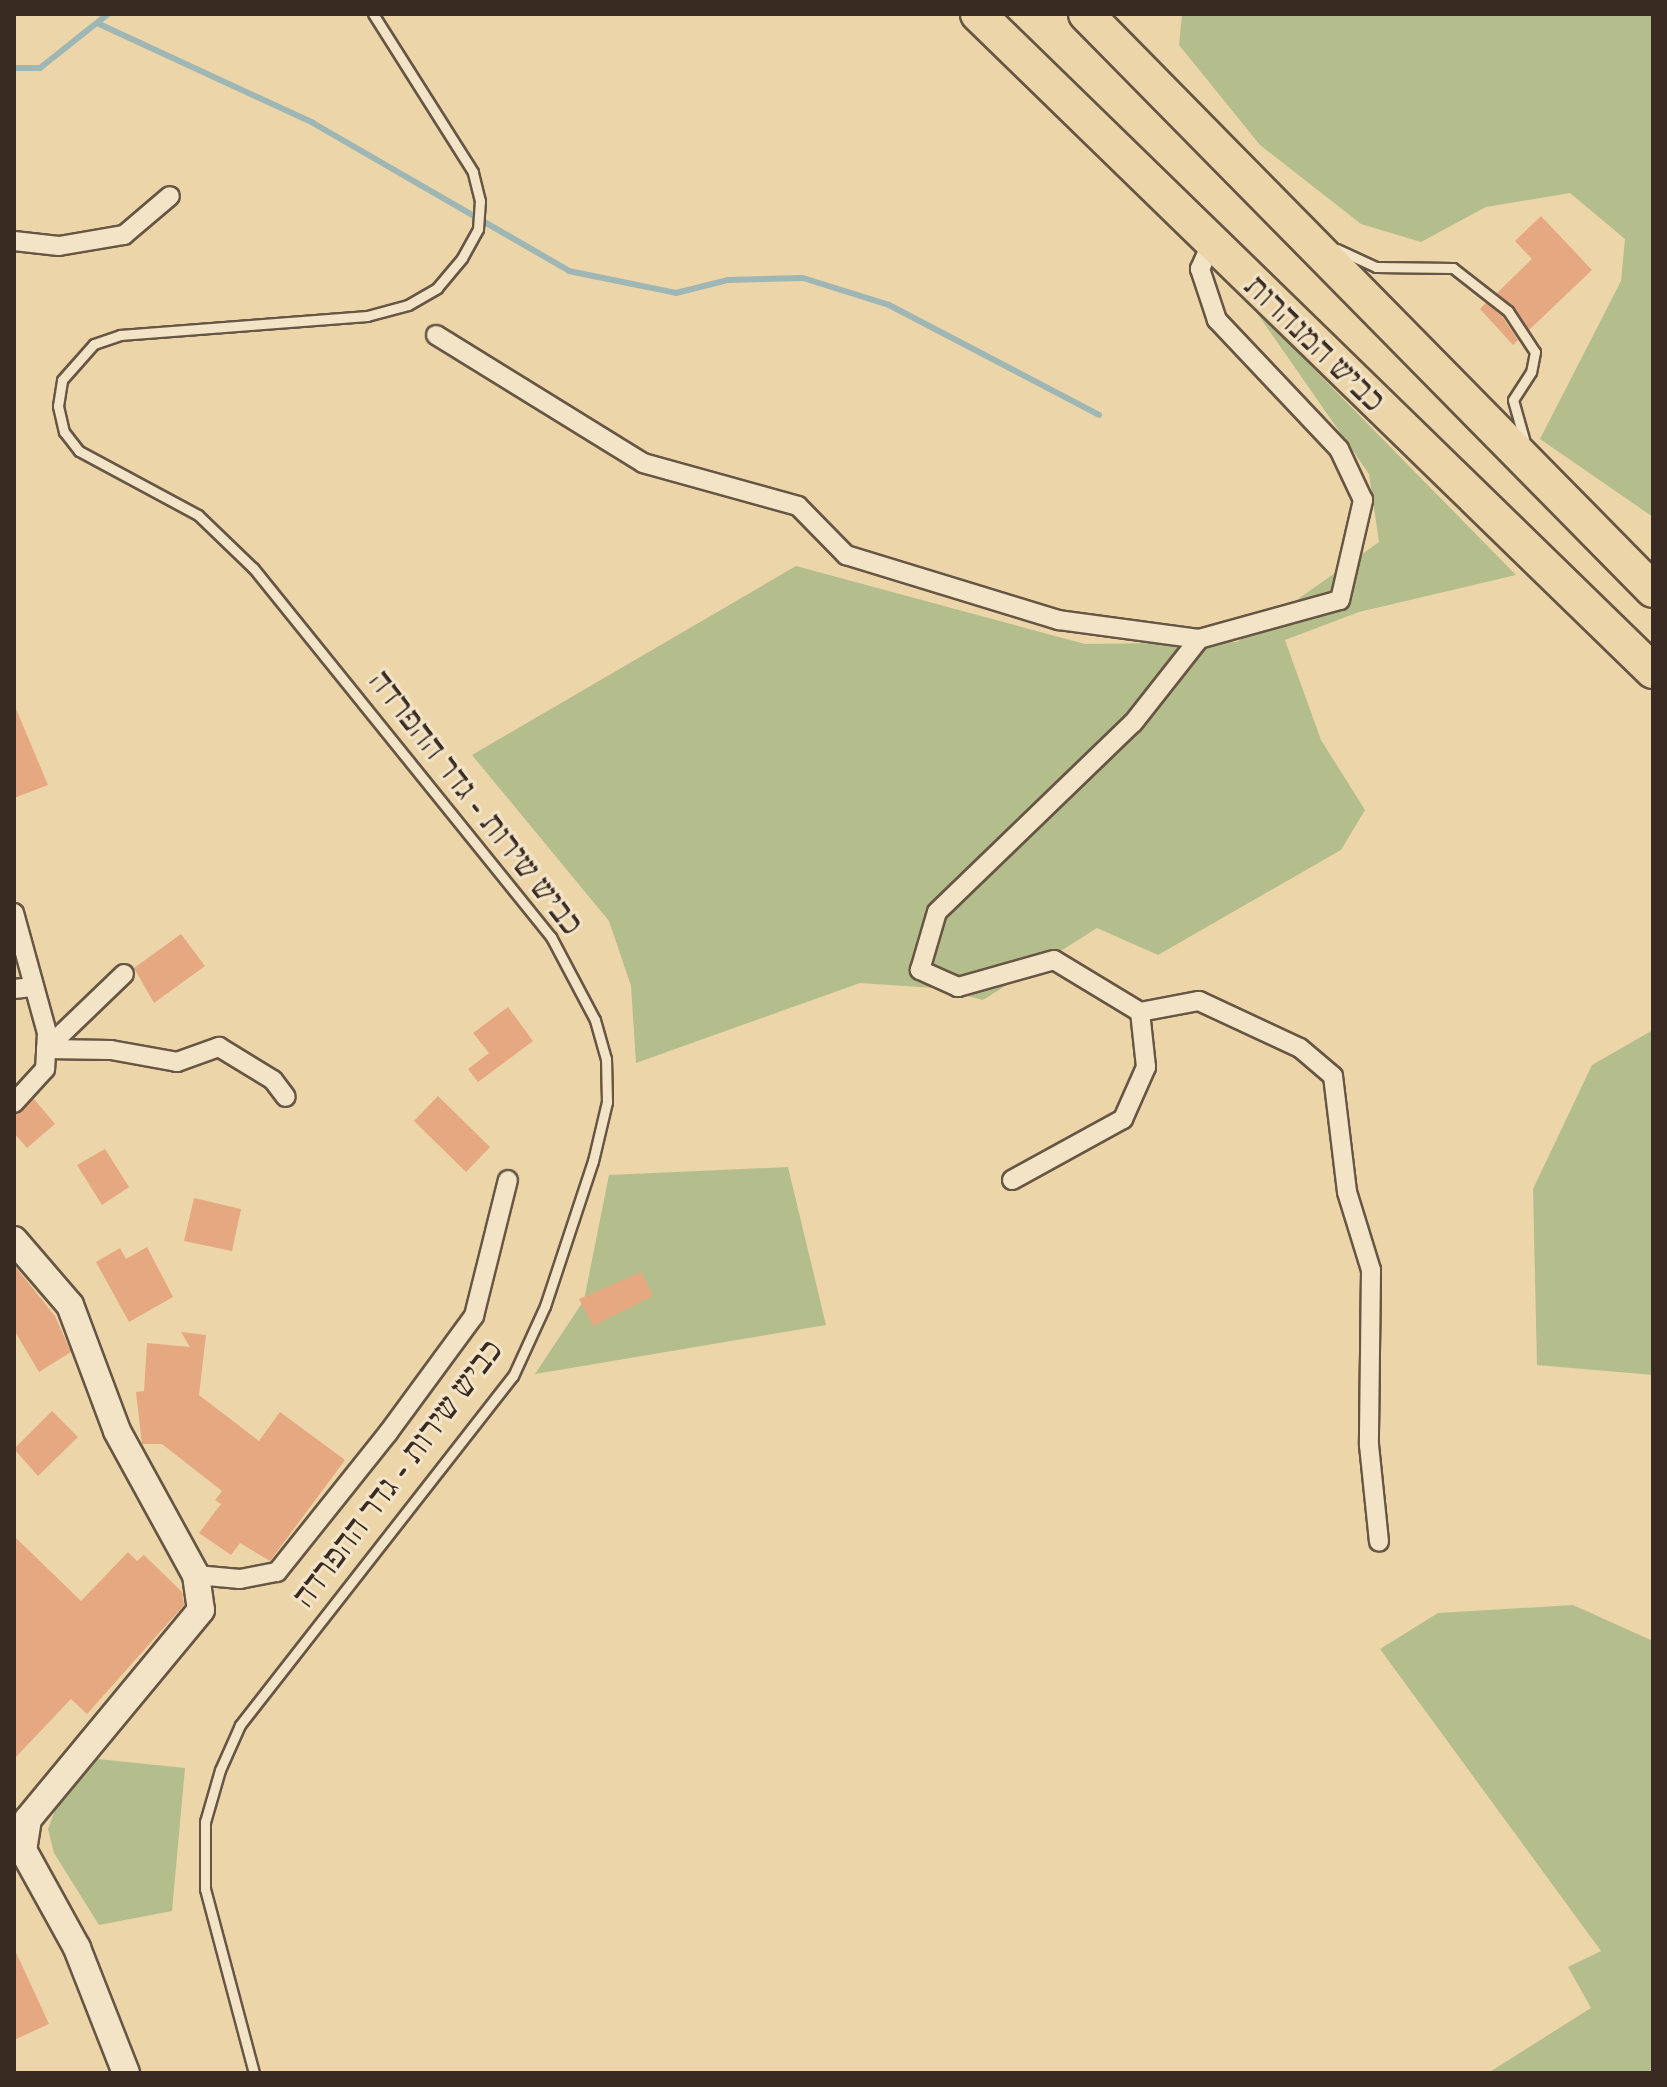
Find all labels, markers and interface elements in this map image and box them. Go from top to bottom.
street label: כביש המנהרות [1235,267,1393,421]
street label: כביש שירות - גדר ההפרדה [359,662,591,944]
street label: כביש שירות - גדר ההפרדה [284,1332,512,1616]

